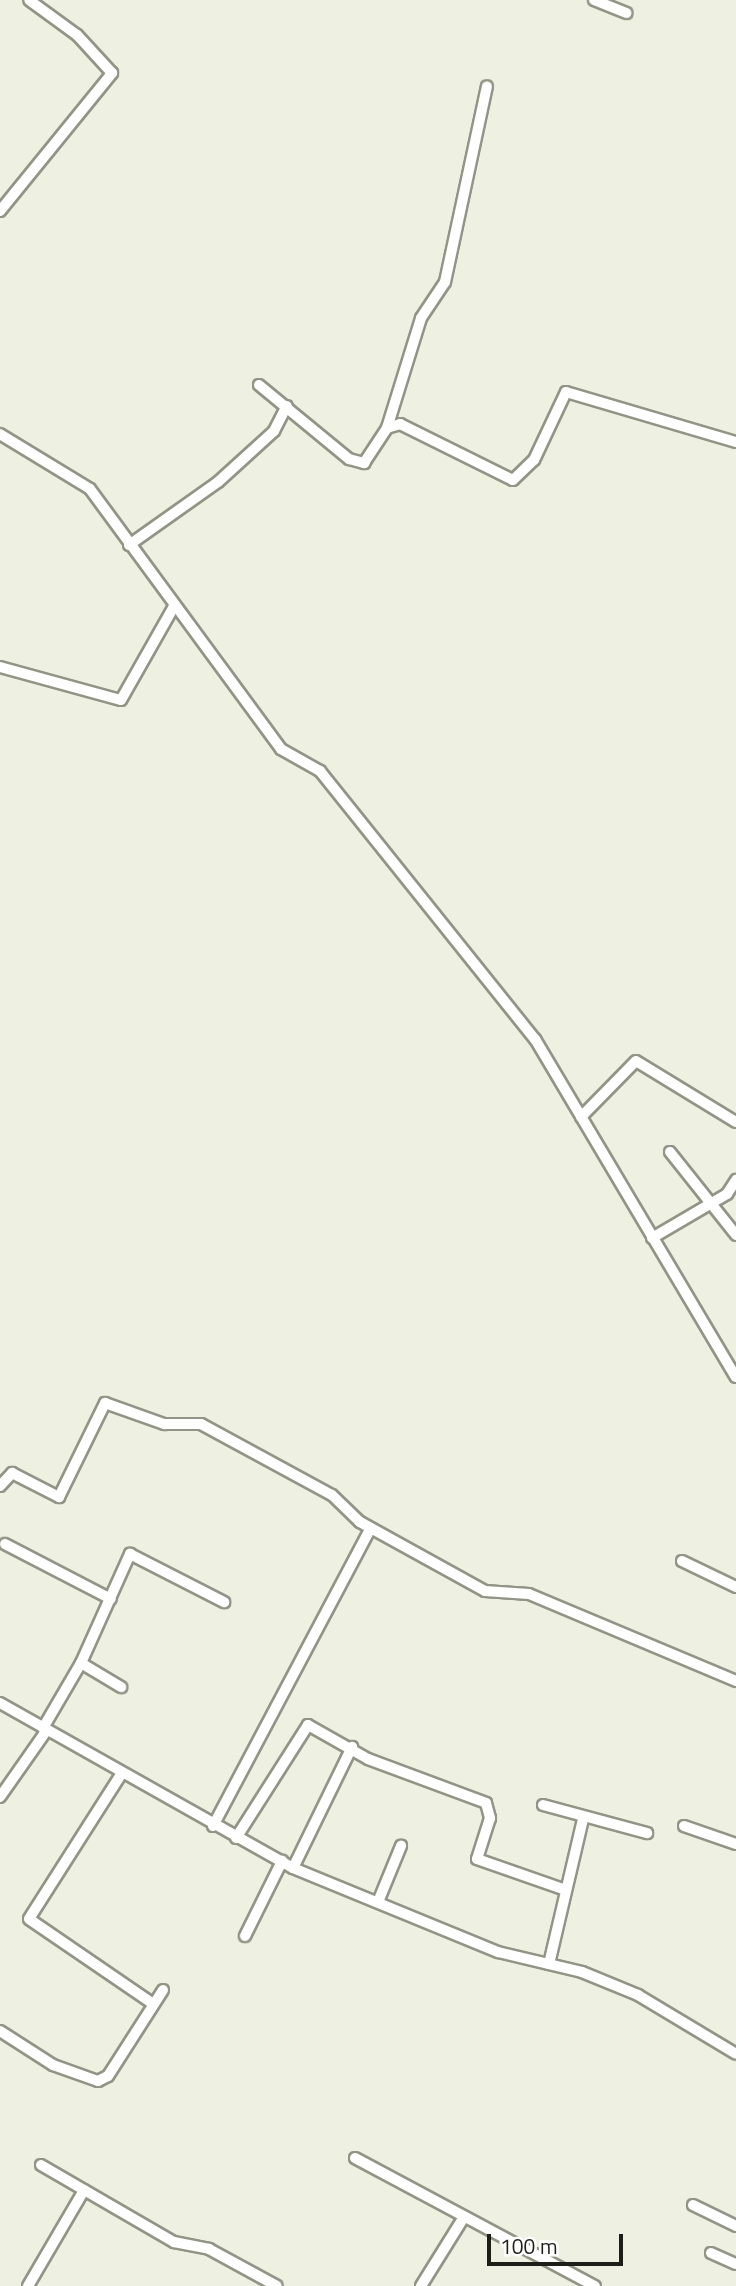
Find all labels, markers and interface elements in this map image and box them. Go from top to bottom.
scale bar [491,2220,628,2264]
text: 100 m [500,2230,557,2262]

